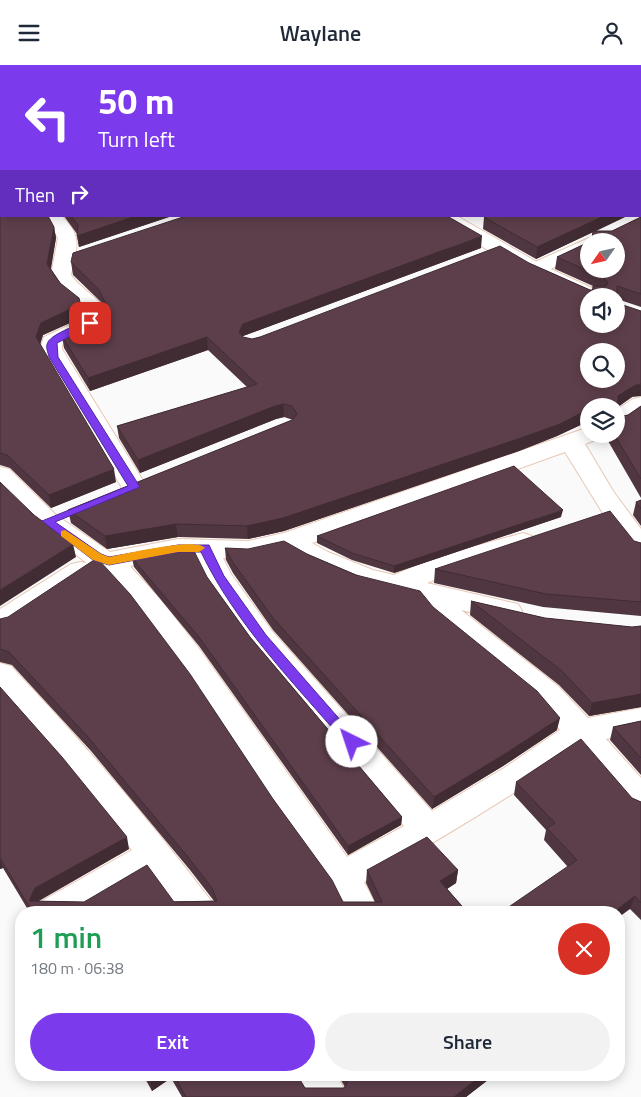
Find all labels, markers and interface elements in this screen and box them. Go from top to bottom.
text: Waylane [280,16,361,50]
icon: menu [15,19,43,47]
icon: person [598,19,626,47]
text: 50 m [98,74,174,128]
icon: left [15,85,80,150]
text: Turn left [98,122,175,156]
text: Then [15,180,55,209]
icon: right [65,180,93,208]
north arrow [580,233,625,277]
map controls [580,233,625,443]
button: sound [580,288,625,333]
pin [69,302,111,344]
icon: arrive [76,309,104,337]
button: search [580,343,625,388]
button: layers [580,398,625,443]
position arrow [325,715,377,767]
text: 1 min [30,914,102,960]
button: close [558,923,610,975]
text: 180 m · 06:38 [30,956,124,980]
button: Exit [30,1013,315,1071]
button: Share [325,1013,610,1071]

